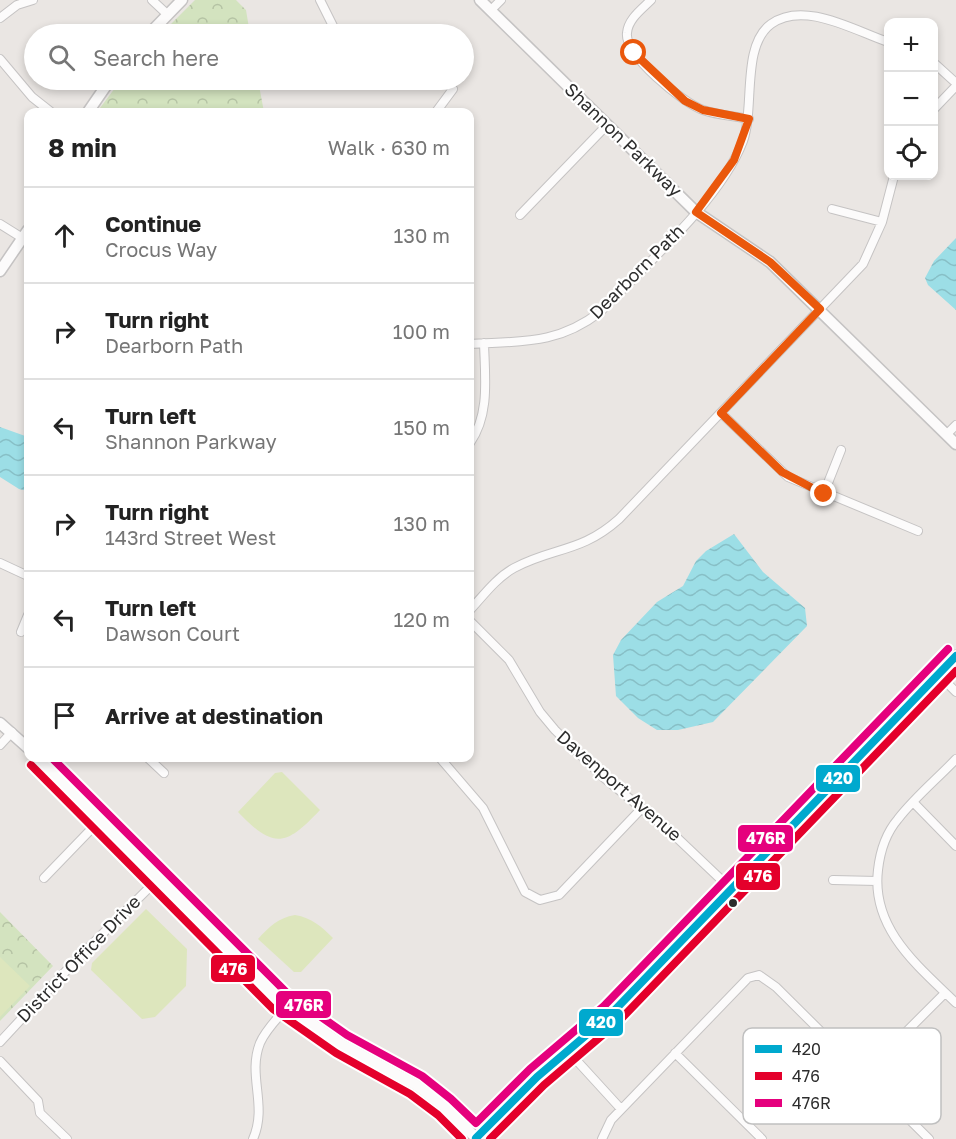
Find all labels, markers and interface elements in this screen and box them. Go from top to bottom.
map controls [884,18,938,180]
button: + [884,18,938,72]
search box [24,24,474,90]
route start [620,39,646,65]
icon: search [45,41,78,74]
text: Search here [93,44,219,71]
button: − [884,72,938,126]
street label: Shannon Parkway [560,78,687,201]
button: locate [884,126,938,180]
text: 8 min [48,132,117,163]
text: Walk · 630 m [328,135,450,159]
text: Continue [105,210,201,237]
icon: ahead [48,219,81,252]
street label: Dearborn Path [584,219,688,323]
text: 130 m [394,223,450,247]
text: Crocus Way [105,237,217,261]
text: Turn right [105,306,209,333]
icon: right [48,315,81,348]
text: 100 m [393,319,450,343]
text: Dearborn Path [105,333,243,357]
text: Turn left [105,402,196,429]
icon: left [48,411,81,444]
text: 150 m [394,415,450,439]
text: Shannon Parkway [105,429,277,453]
route end [810,480,836,506]
text: Turn right [105,498,209,525]
icon: right [48,507,81,540]
text: 130 m [394,511,450,535]
text: 143rd Street West [105,525,276,549]
text: Turn left [105,594,196,621]
icon: left [48,603,81,636]
text: 120 m [394,607,450,631]
text: Dawson Court [105,621,240,645]
icon: arrive [48,699,81,732]
text: Arrive at destination [105,702,323,729]
street label: Davenport Avenue [553,725,687,845]
line badge: 420 [815,764,861,793]
text: 420 [823,768,853,788]
line badge: 476R [737,824,794,853]
text: 476R [746,828,786,848]
line badge: 476 [735,862,781,891]
text: 476 [744,866,772,886]
street label: District Office Drive [12,890,145,1026]
unlabelled marker [727,897,739,909]
line badge: 476 [210,954,256,983]
text: 476 [219,959,247,979]
line badge: 476R [275,990,332,1019]
text: 476R [284,995,324,1015]
line badge: 420 [578,1008,624,1037]
text: 420 [586,1012,616,1032]
legend [743,1028,941,1124]
text: 420 [792,1039,821,1059]
text: 476 [792,1066,820,1086]
text: 476R [792,1093,831,1113]

